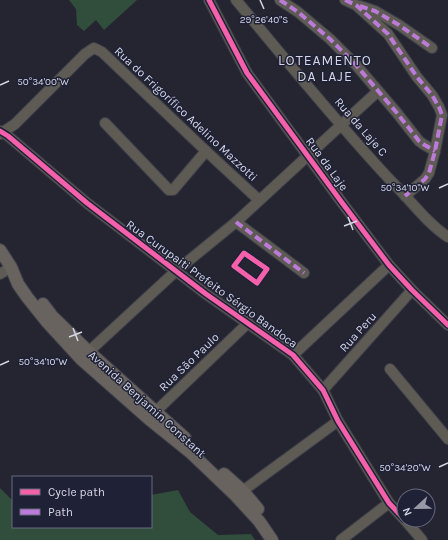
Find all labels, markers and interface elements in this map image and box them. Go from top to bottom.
text: 29°26'40"S [240,14,288,26]
street label: Rua do Frigorífico Adelino Mazzotti [112,44,260,184]
district label: LOTEAMENTO DA LAJE [278,52,372,85]
text: 50°34'00"W [17,76,69,88]
street label: Rua da Laje C [332,95,390,159]
street label: Rua da Laje [303,134,351,194]
text: 50°34'10"W [380,182,430,194]
street label: Rua Curupaiti Prefeito Sérgio Bandoca [124,217,300,351]
street label: Rua Peru [337,309,379,355]
street label: Rua São Paulo [156,330,222,394]
street label: Avenida Benjamin Constant [86,348,209,461]
text: 50°34'10"W [18,356,68,368]
text: 50°34'20"W [379,462,431,474]
legend [12,476,152,528]
text: Cycle path [48,485,105,499]
north arrow [396,488,436,528]
text: Path [48,505,73,519]
text: N [400,505,415,518]

